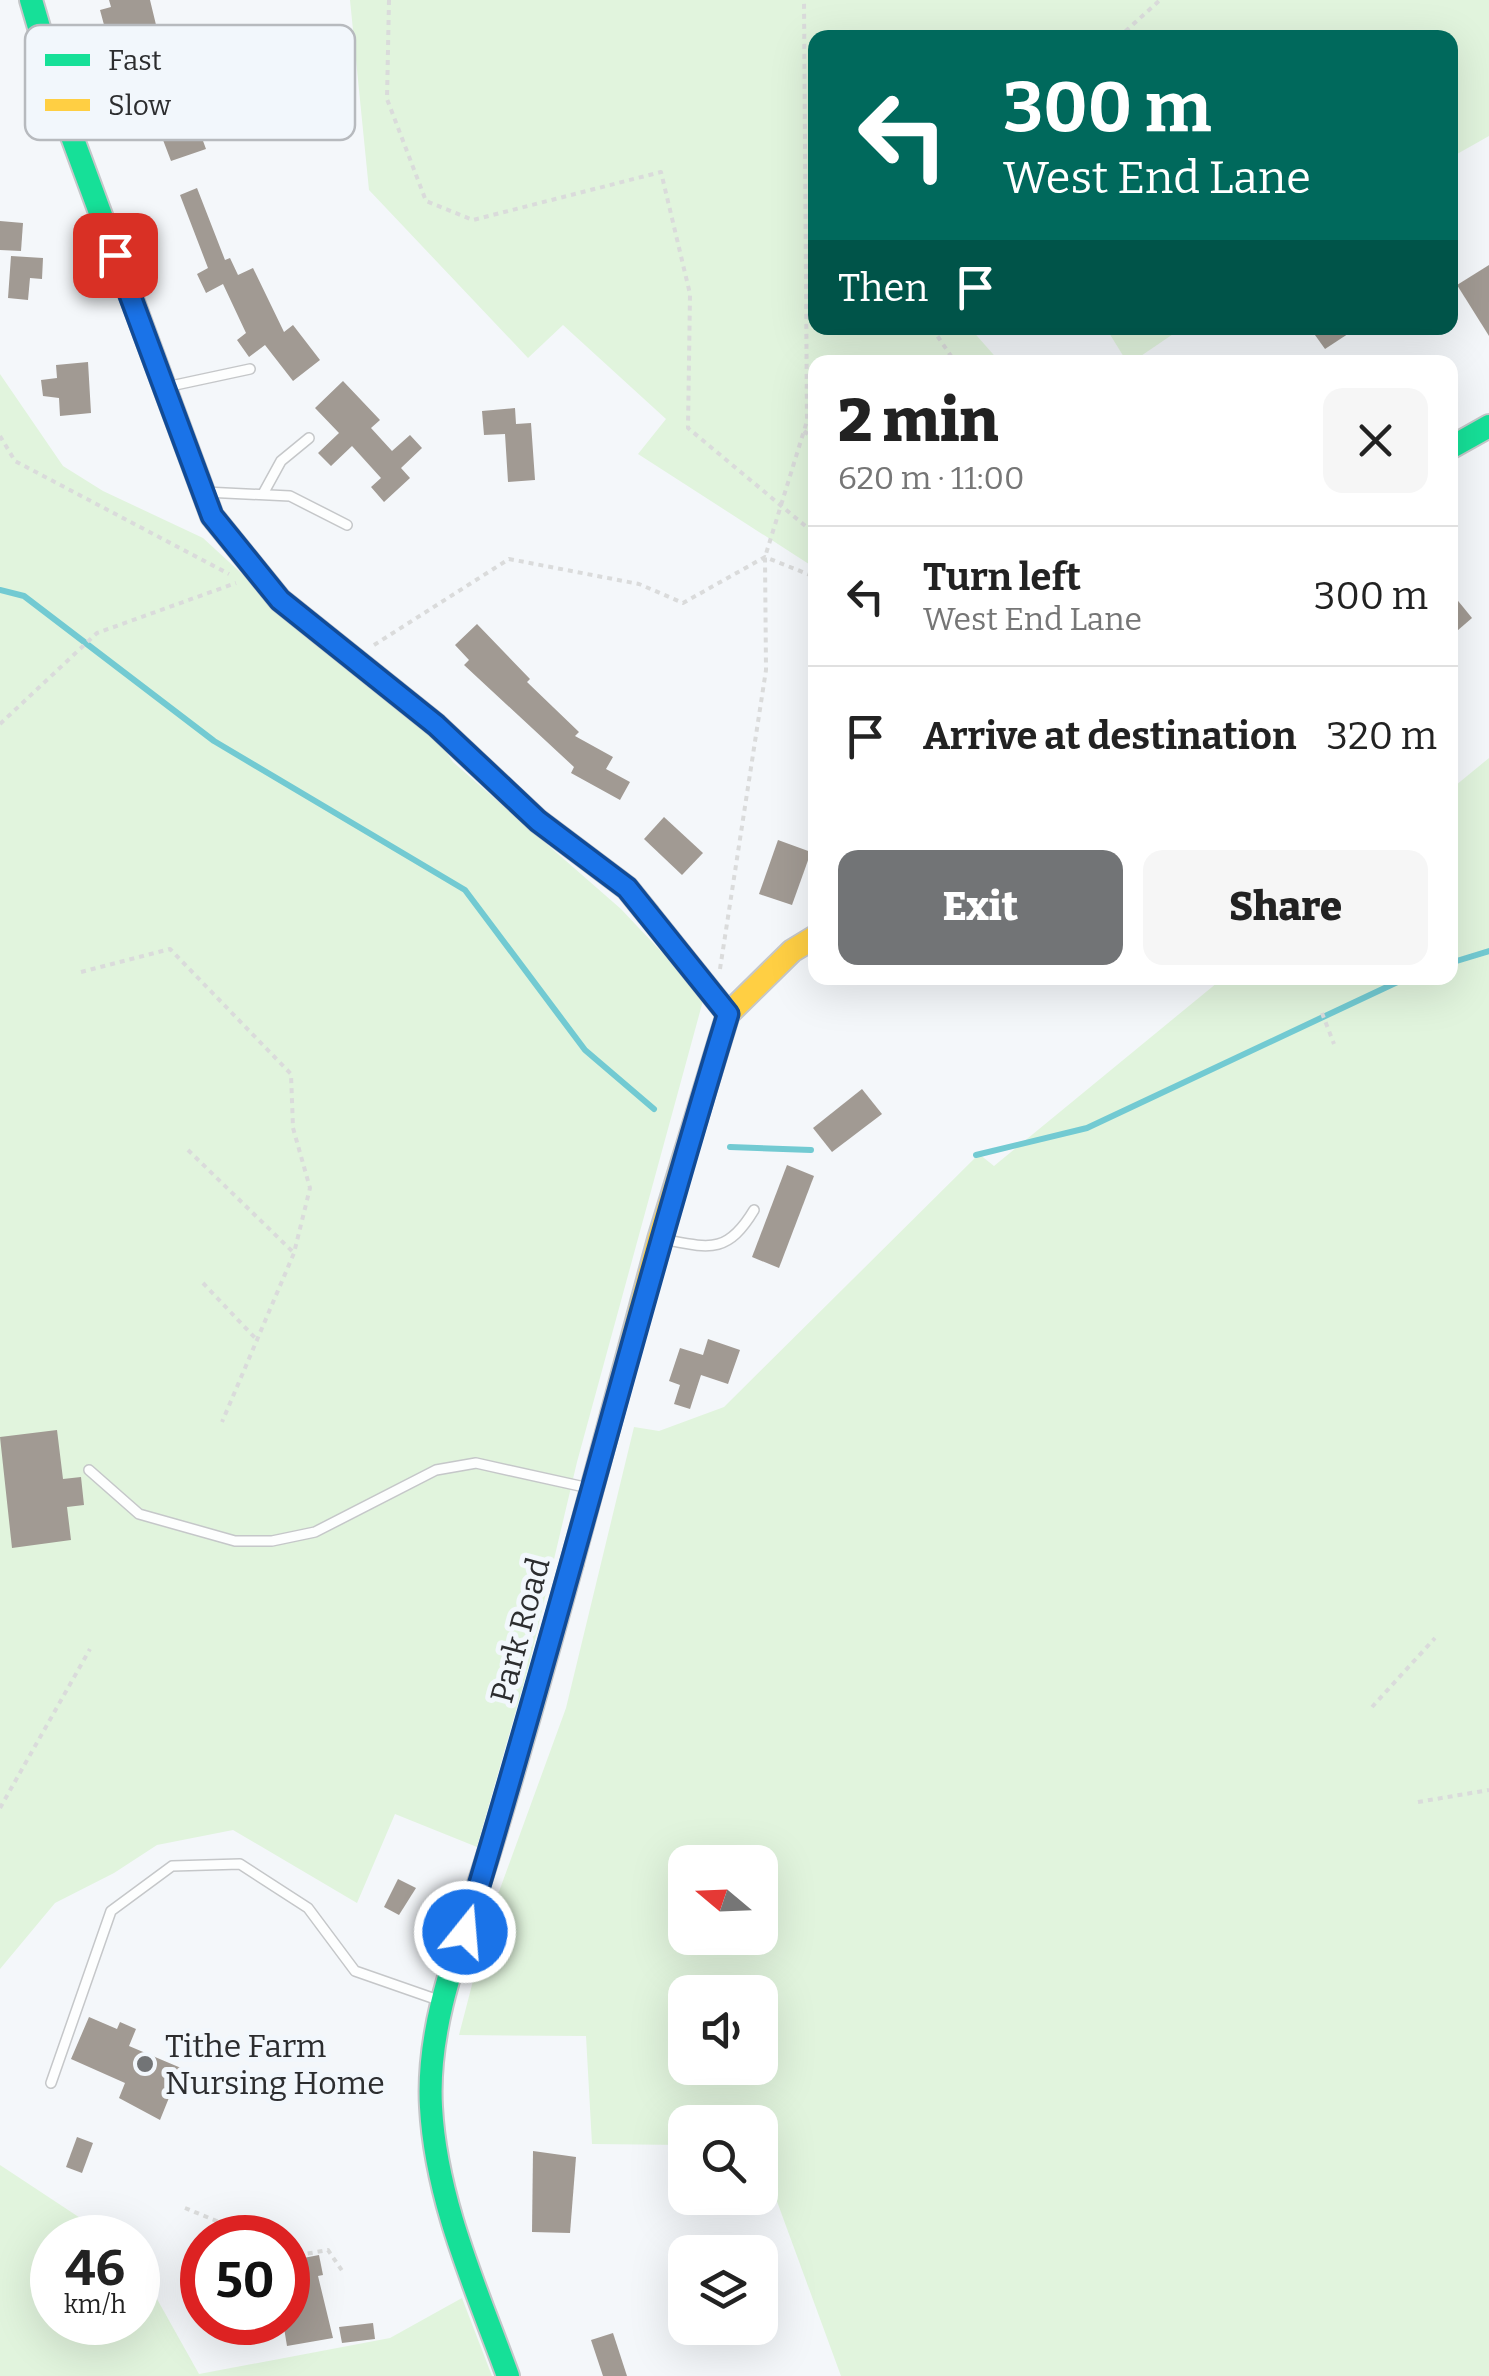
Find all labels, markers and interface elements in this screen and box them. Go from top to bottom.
legend [25,25,355,140]
text: Fast [108,44,162,77]
text: 300 m [1003,66,1212,150]
icon: left [838,70,968,200]
text: Slow [108,89,171,122]
text: West End Lane [1003,151,1311,205]
pin [73,213,158,298]
icon: arrive [88,228,143,283]
icon: arrive [948,260,1003,315]
text: Then [838,265,928,311]
text: 2 min [838,385,998,457]
button: close [1323,388,1428,493]
text: 620 m · 11:00 [838,459,1025,497]
text: Turn left [923,554,1081,600]
icon: left [838,569,893,624]
text: 300 m [1314,573,1428,619]
text: West End Lane [923,600,1142,638]
icon: arrive [838,709,893,764]
text: Arrive at destination [923,713,1296,759]
text: 320 m [1326,713,1437,759]
button: Exit [838,850,1123,965]
button: Share [1143,850,1428,965]
street label: Park Road [482,1553,558,1707]
north arrow [668,1845,778,1955]
map controls [668,1845,778,2345]
position arrow [413,1880,517,1984]
button: sound [668,1975,778,2085]
place label: Tithe Farm Nursing Home [165,2027,385,2102]
marker: Tithe Farm Nursing Home [134,2053,156,2075]
button: search [668,2105,778,2215]
speed limit sign: 50 [180,2215,310,2345]
button: layers [668,2235,778,2345]
text: 46 [65,2238,125,2298]
text: km/h [64,2290,126,2320]

